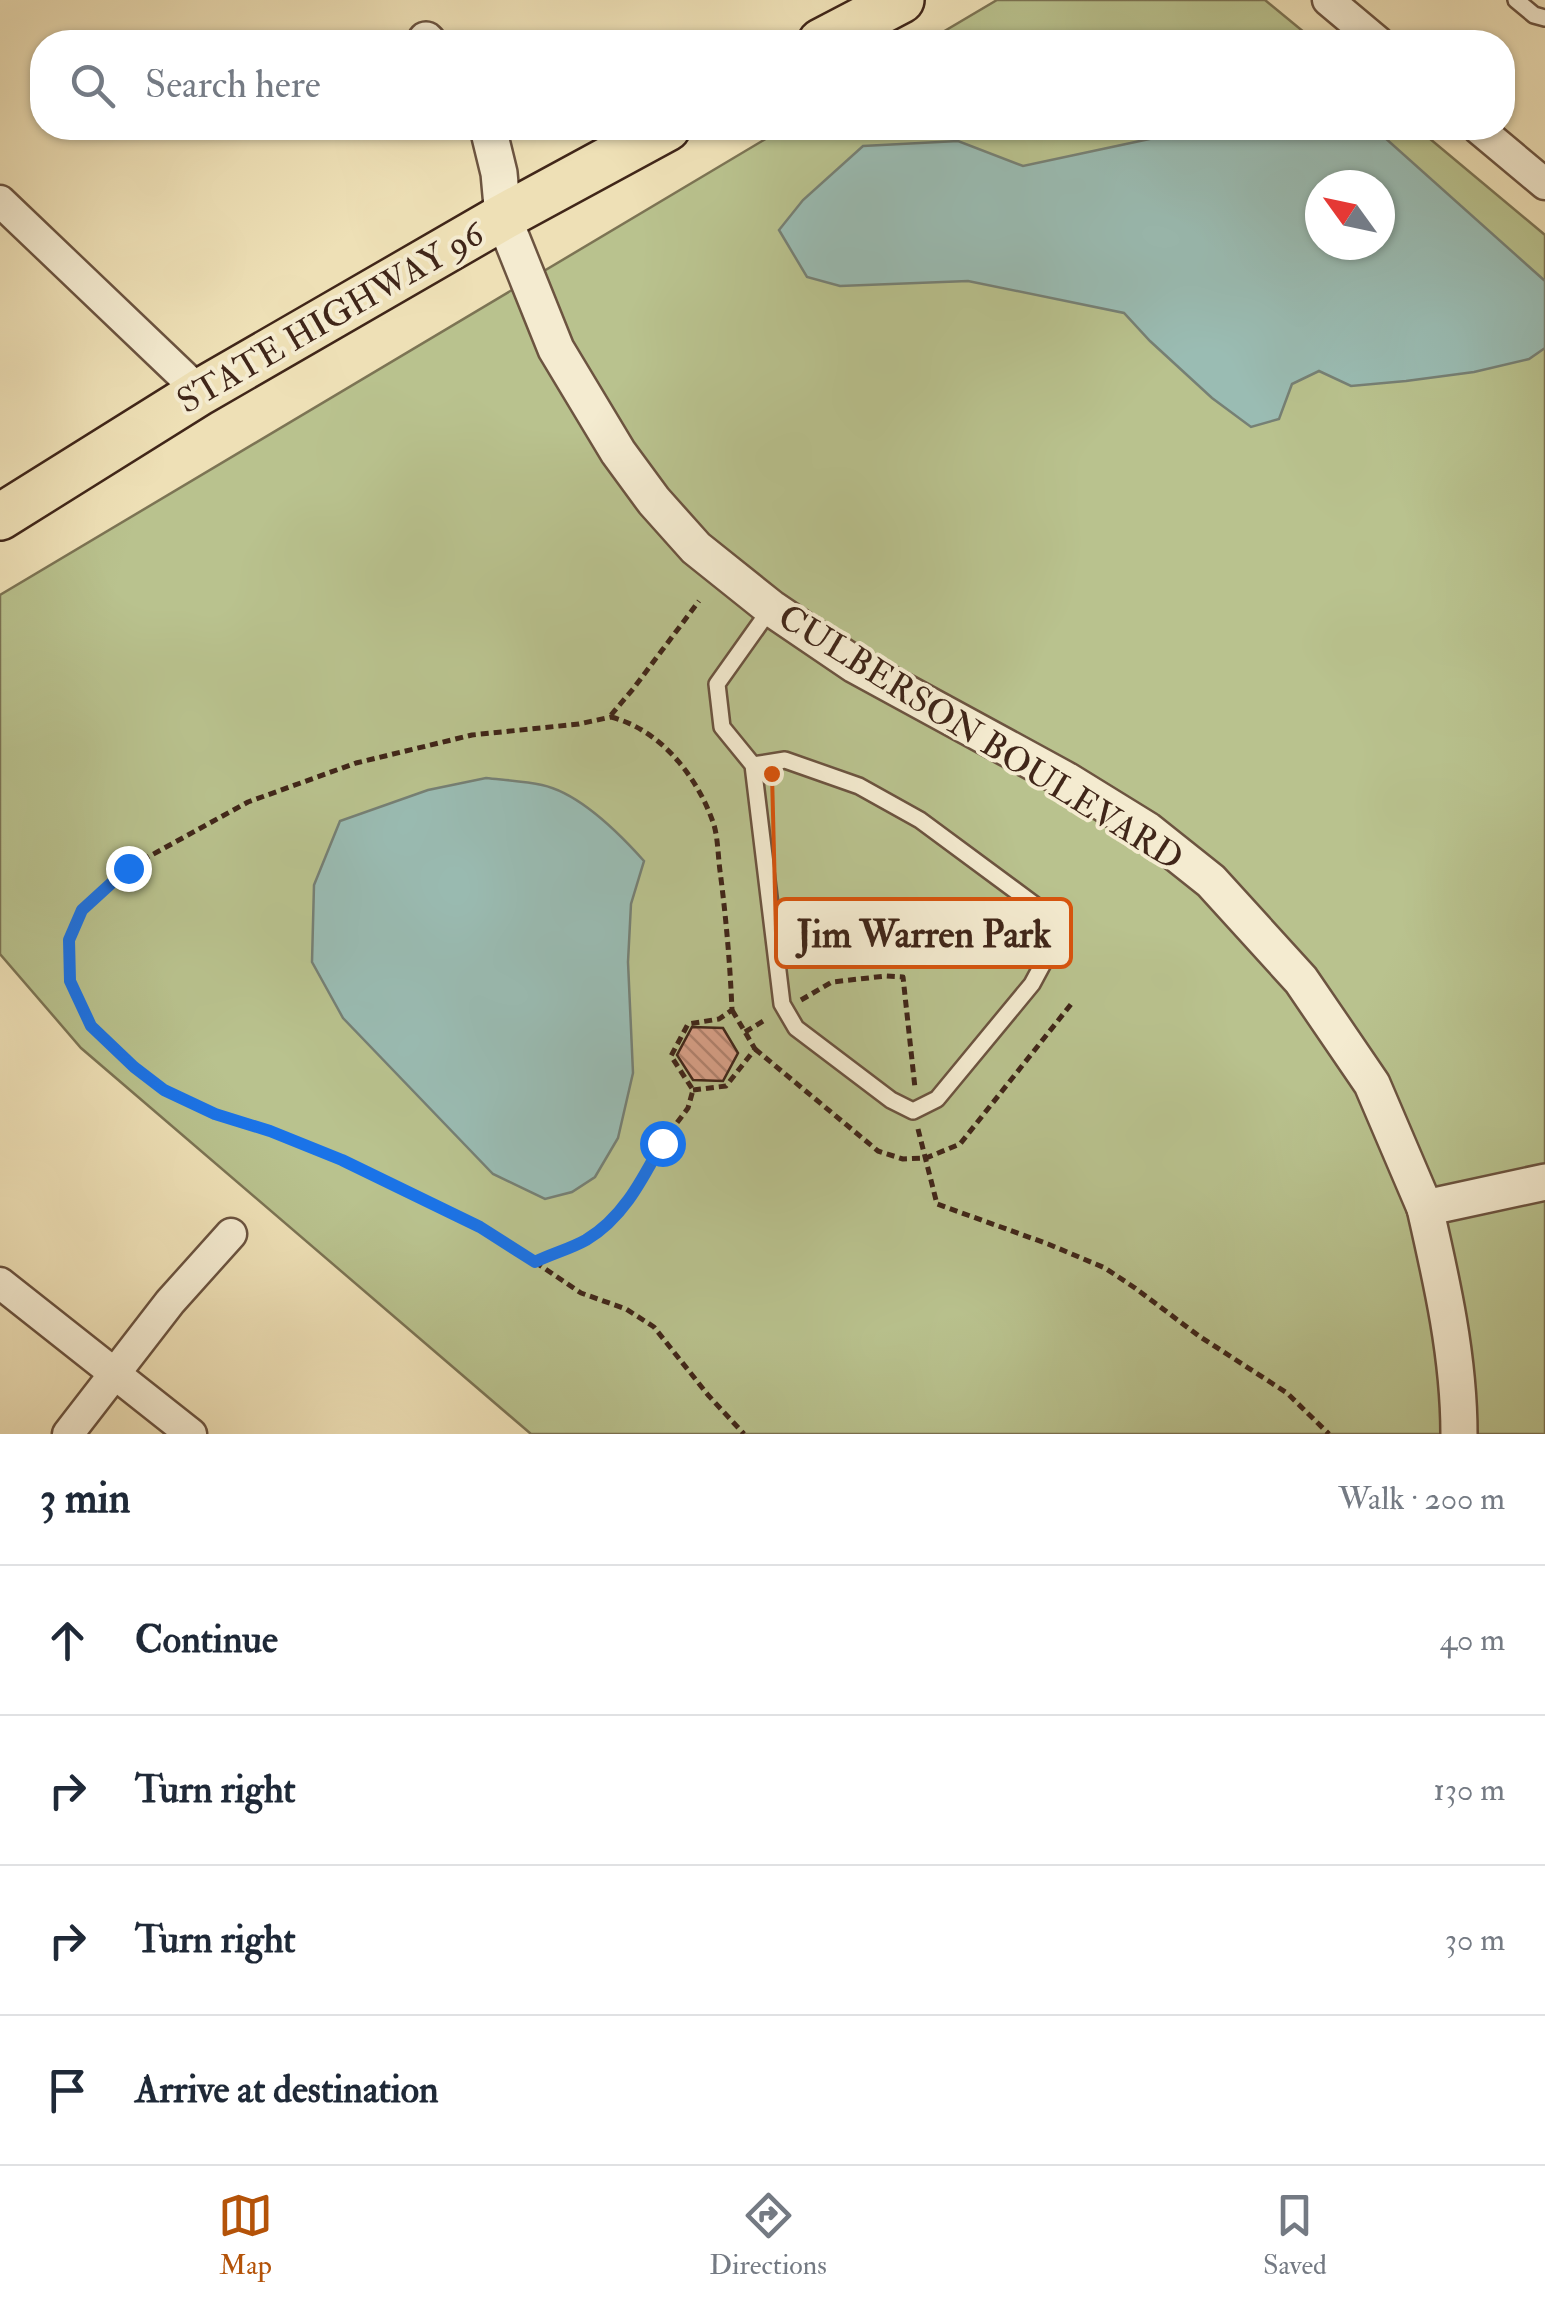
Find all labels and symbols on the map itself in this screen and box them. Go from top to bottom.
north arrow [1305,170,1395,260]
street label: STATE HIGHWAY 96 [169,211,494,424]
street label: CULBERSON BOULEVARD [770,595,1191,881]
route end [106,846,152,892]
callout: Jim Warren Park [776,899,1071,967]
text: Jim Warren Park [795,911,1052,959]
route start [640,1121,686,1167]

